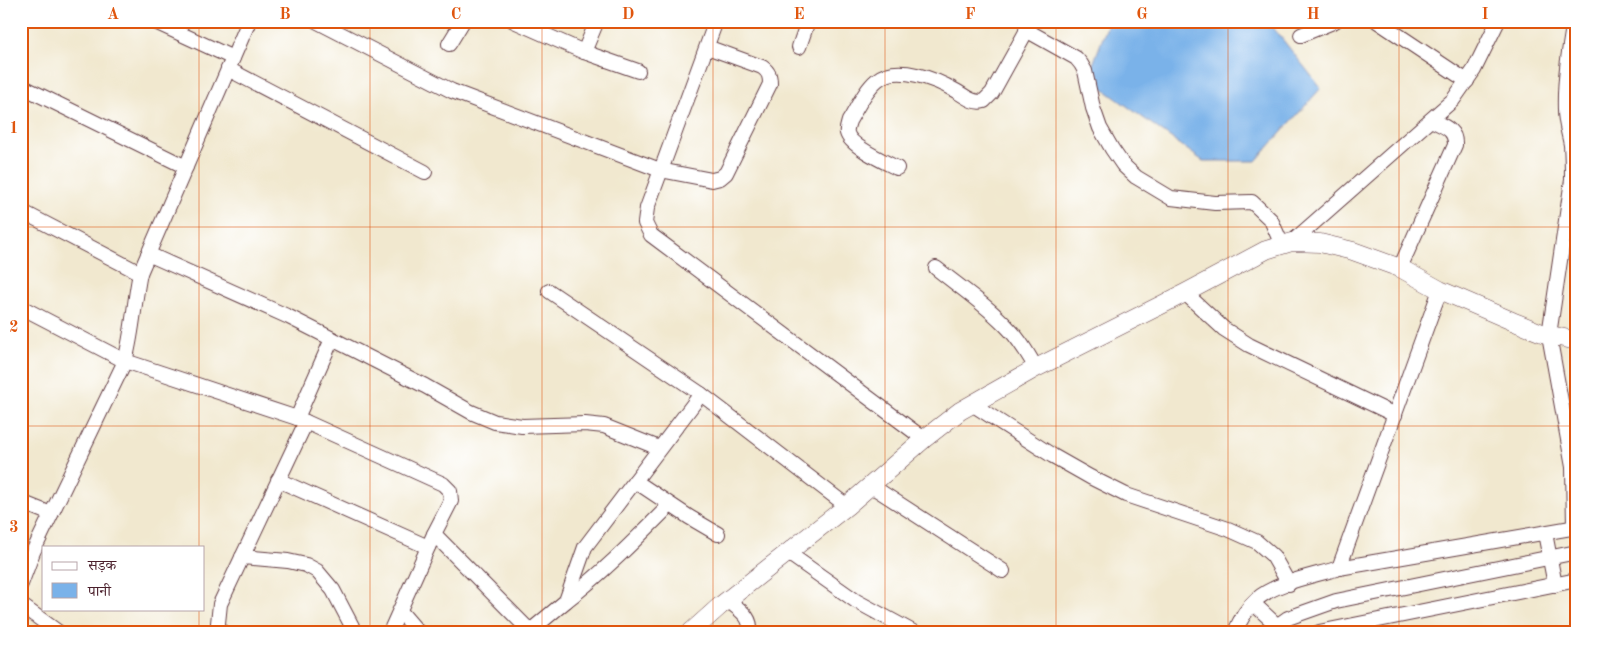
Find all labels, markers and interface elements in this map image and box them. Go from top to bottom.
text: A [107,7,119,23]
text: B [279,7,291,23]
text: C [451,7,461,23]
text: D [622,7,634,23]
text: E [793,7,805,23]
text: F [965,7,976,23]
text: G [1136,7,1148,23]
text: H [1306,7,1320,23]
text: I [1481,7,1489,23]
text: 1 [9,121,19,137]
text: 2 [9,320,19,336]
text: 3 [9,520,19,536]
legend [42,546,205,610]
text: सड़क [87,559,117,574]
text: पानी [87,583,112,600]

